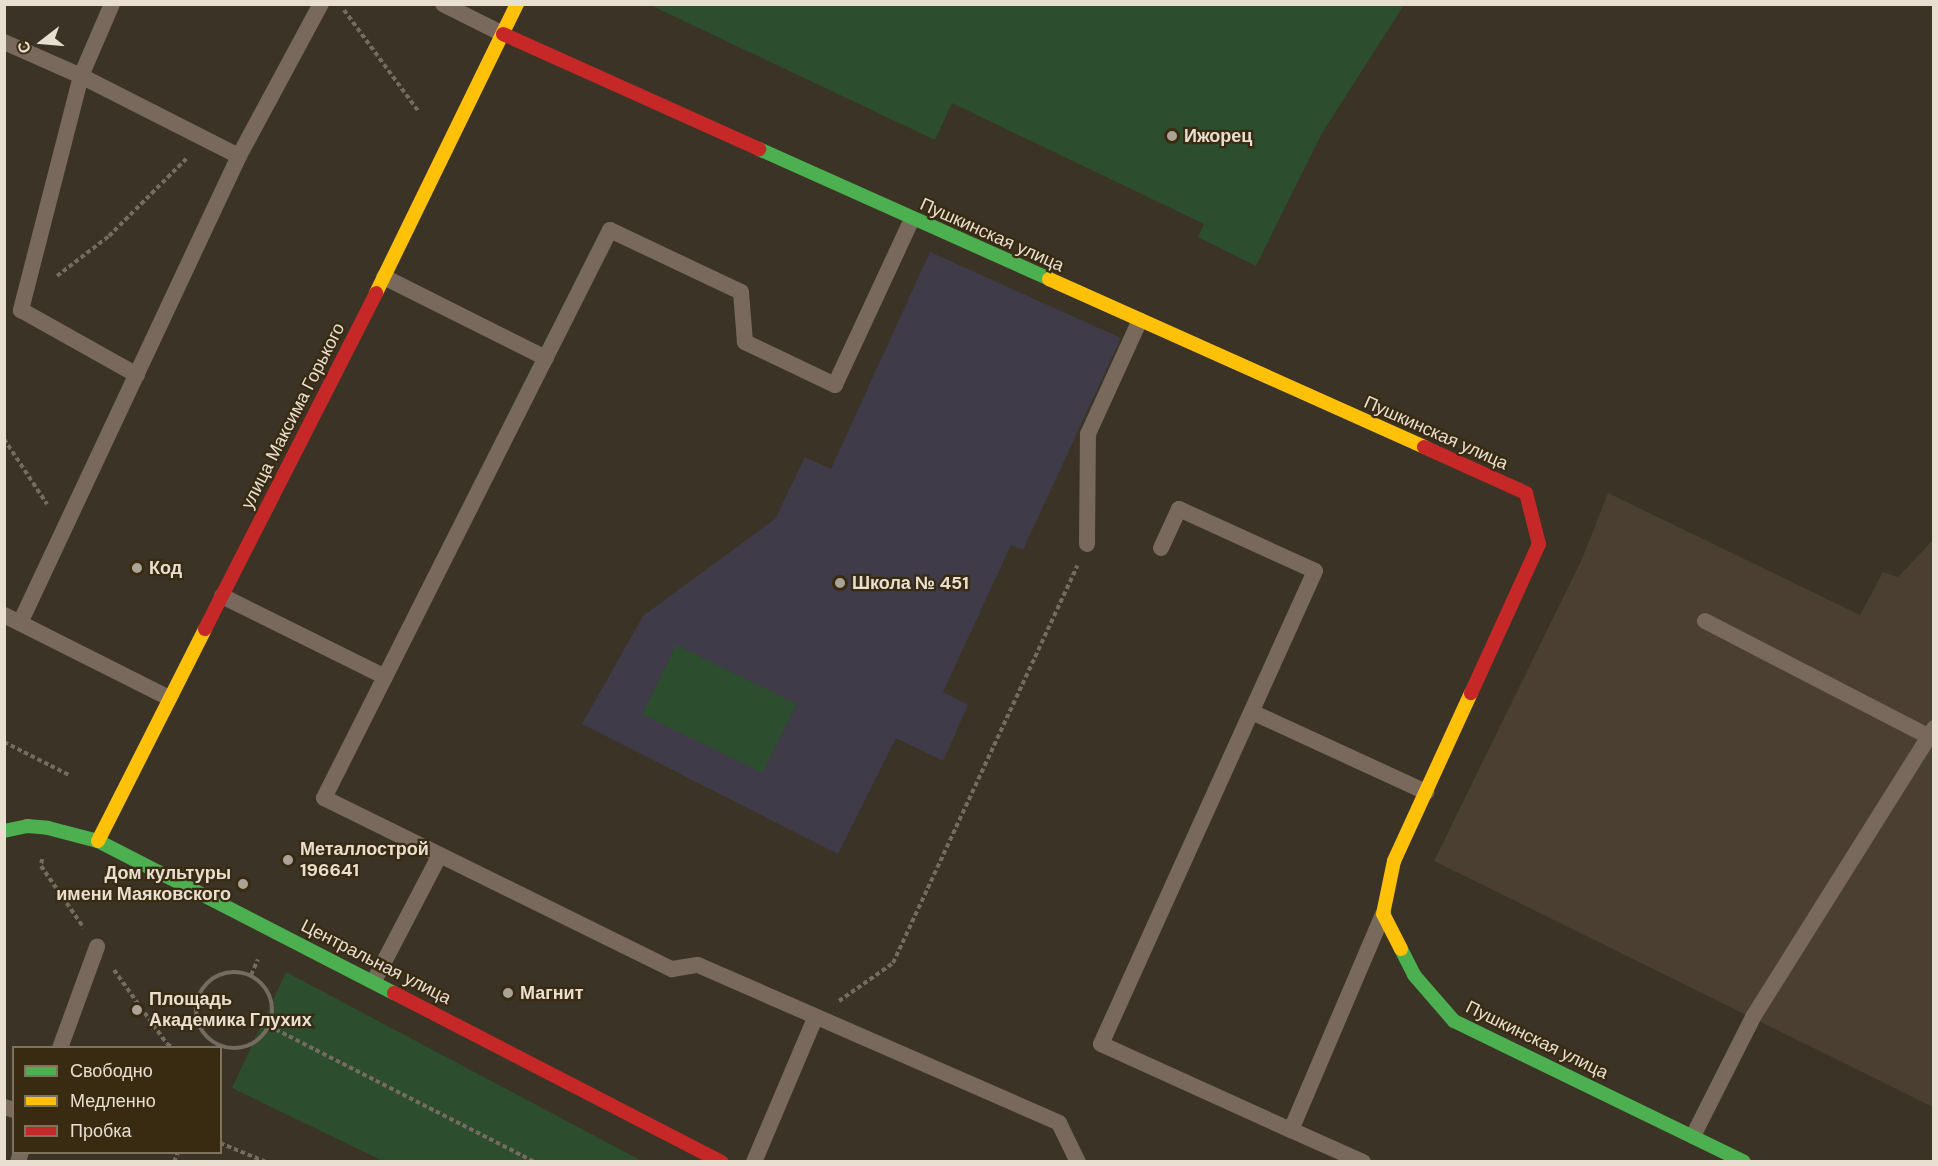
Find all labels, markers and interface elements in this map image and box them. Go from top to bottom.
north arrow [12,12,72,72]
text: С [13,39,36,56]
place label: Ижорец [1184,125,1252,147]
marker: Ижорец [1165,129,1179,143]
street label: Пушкинская улица [917,194,1067,276]
street label: улица Максима Горького [237,319,349,513]
street label: Пушкинская улица [1361,392,1511,474]
place label: Код [149,557,182,579]
marker: Код [130,561,144,575]
place label: Школа № 451 [852,572,969,594]
marker: Школа № 451 [833,576,847,590]
place label: Металлострой 196641 [300,839,429,882]
marker: Металлострой 196641 [281,853,295,867]
place label: Дом культуры имени Маяковского [56,863,231,906]
marker: Дом культуры имени Маяковского [236,877,250,891]
street label: Центральная улица [297,915,455,1009]
place label: Магнит [520,982,583,1004]
marker: Магнит [501,986,515,1000]
place label: Площадь Академика Глухих [149,989,312,1032]
street label: Пушкинская улица [1462,996,1612,1084]
marker: Площадь Академика Глухих [130,1003,144,1017]
legend [12,1046,222,1154]
text: Свободно [70,1059,153,1083]
text: Медленно [70,1089,156,1113]
text: Пробка [70,1119,132,1143]

